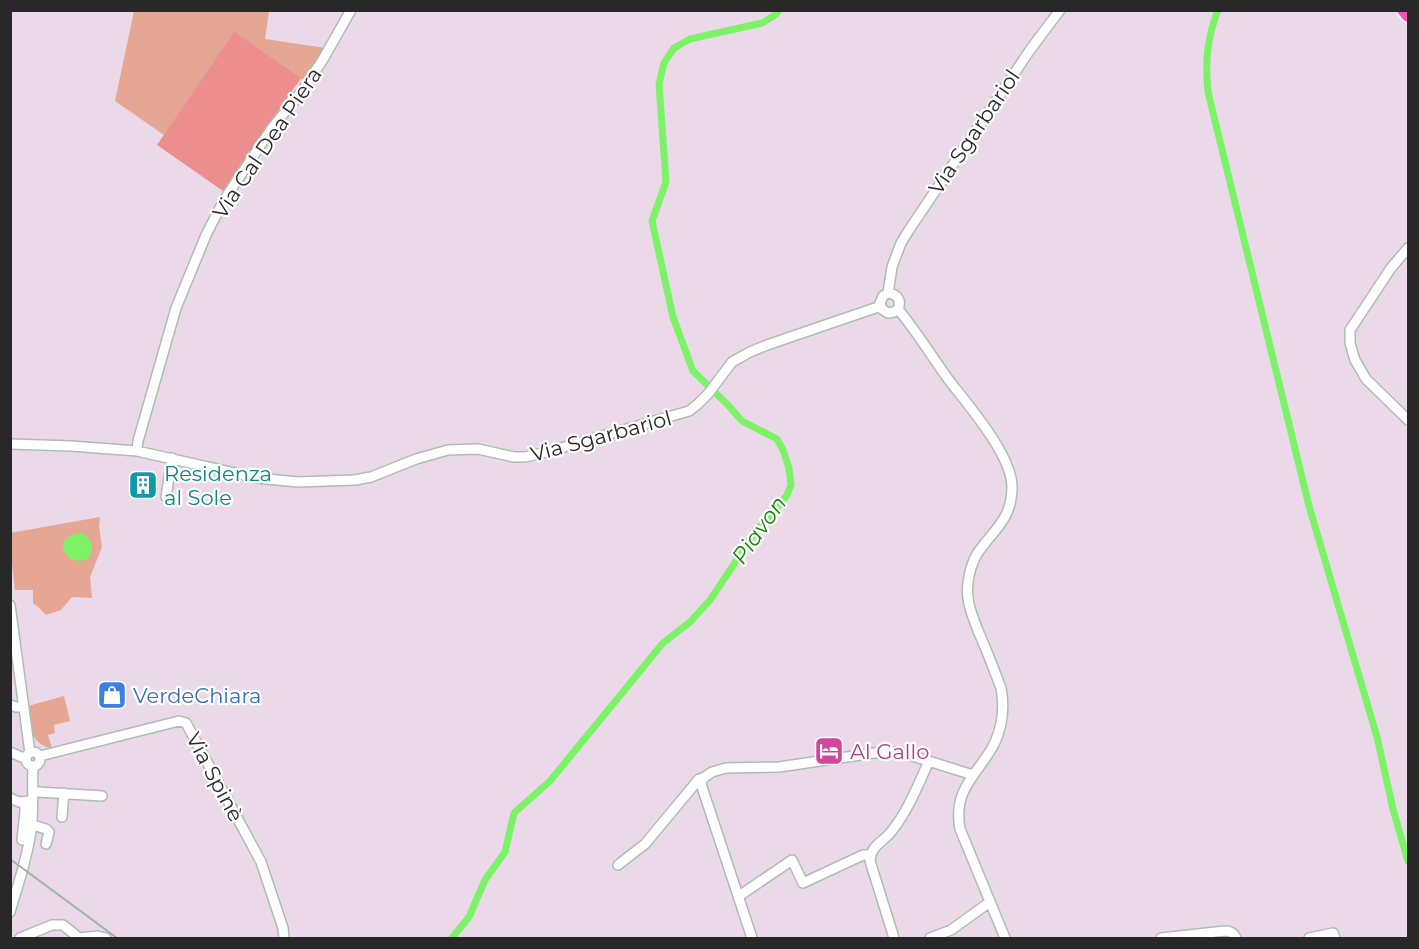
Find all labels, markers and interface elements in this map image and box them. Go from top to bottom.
street label: Via Cal Dea Piera [207,63,327,223]
street label: Via Sgarbariol [923,65,1025,199]
street label: Via Sgarbariol [528,405,674,467]
place label: Residenza al Sole [164,461,272,510]
building icon: Residenza al Sole [127,469,159,501]
water label: Piavon [726,491,792,569]
shop icon: VerdeChiara [96,679,128,711]
place label: VerdeChiara [133,683,261,708]
street label: Via Spinè [181,728,249,826]
hotel icon: Al Gallo [813,735,845,767]
place label: Al Gallo [850,739,929,764]

